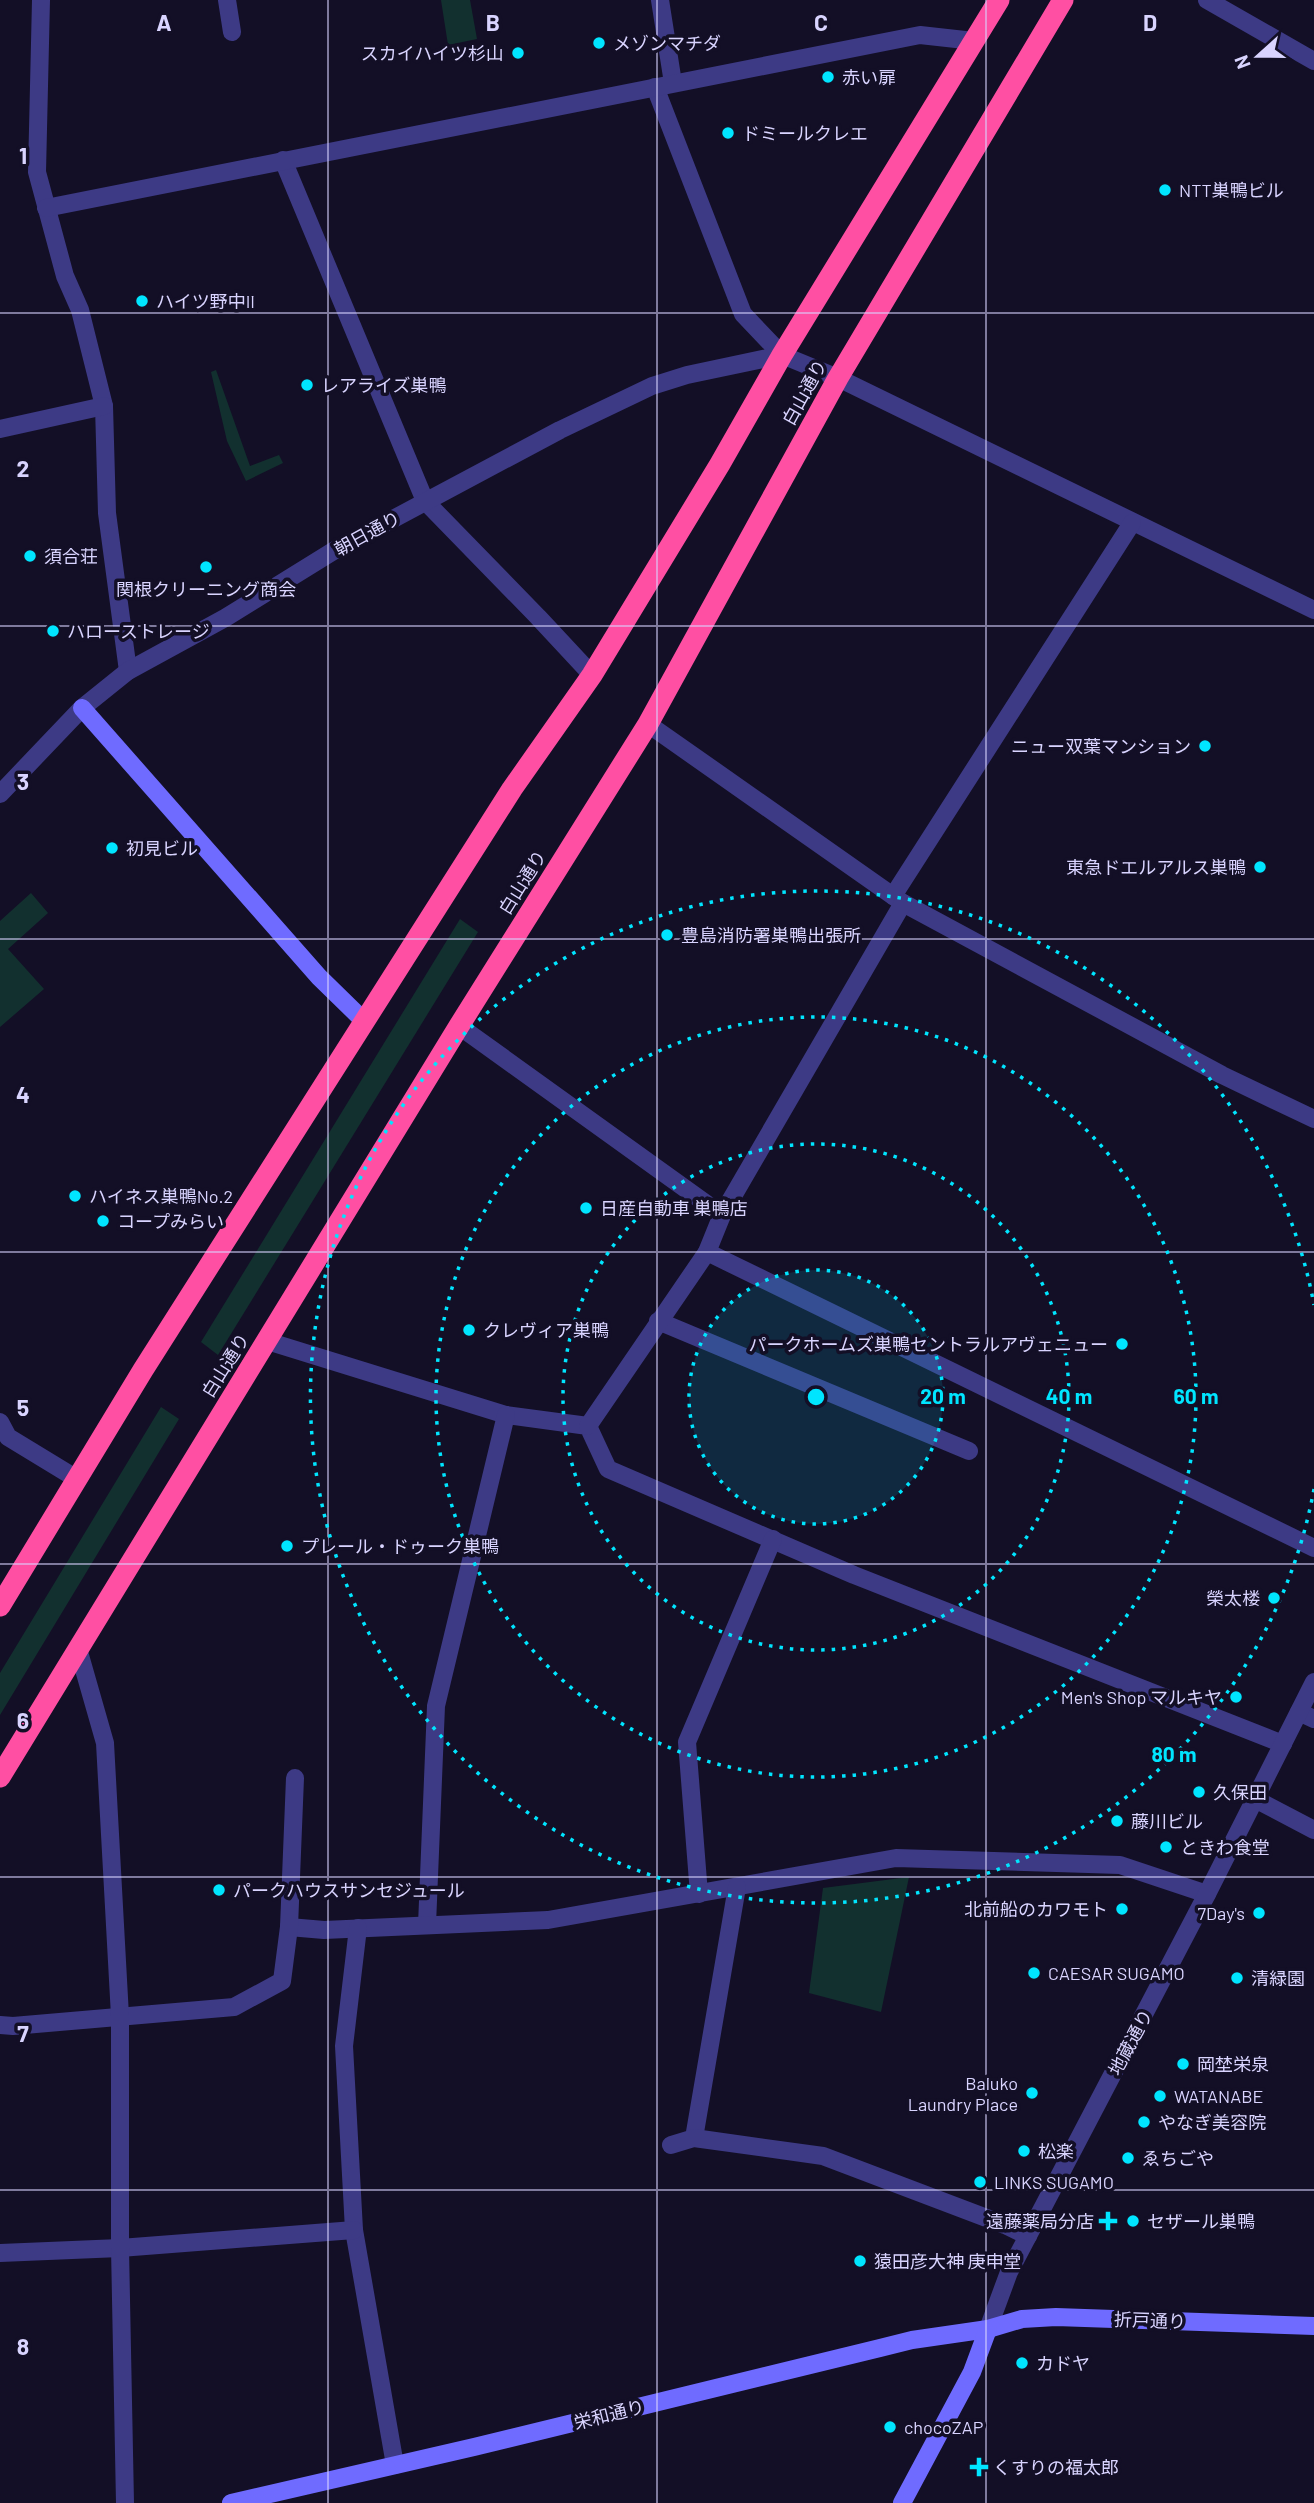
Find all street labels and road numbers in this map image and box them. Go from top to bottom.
street label: 白山通り [777,355,831,429]
street label: 朝日通り [330,506,404,560]
street label: 白山通り [494,846,550,918]
street label: 白山通り [197,1329,253,1401]
street label: 地蔵通り [1103,2005,1157,2079]
street label: 折戸通り [1114,2308,1186,2332]
street label: 栄和通り [571,2395,647,2433]

